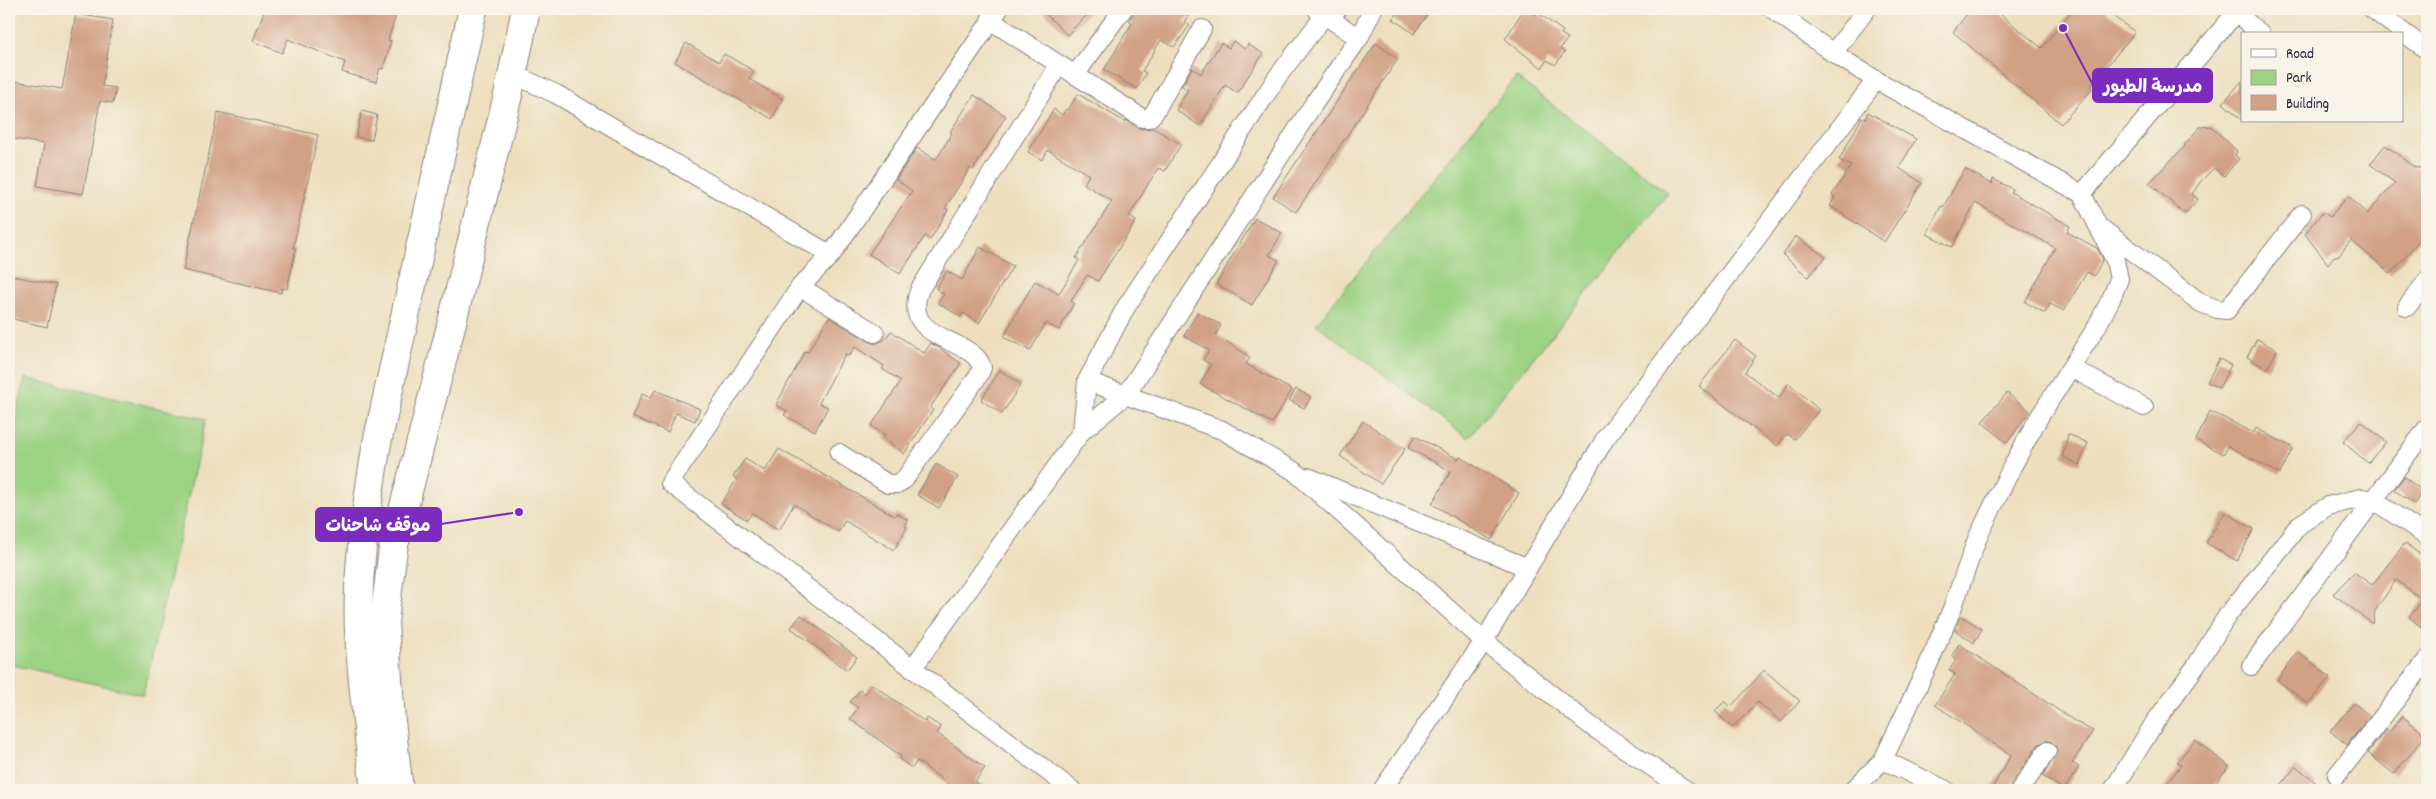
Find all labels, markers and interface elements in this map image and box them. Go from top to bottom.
legend [2241,32,2404,122]
text: Road [2286,44,2314,66]
text: Park [2286,68,2312,90]
callout: مدرسة الطيور [2093,69,2212,102]
text: مدرسة الطيور [2102,76,2202,101]
text: Building [2286,94,2329,116]
callout: موقف شاحنات [316,508,441,541]
text: موقف شاحنات [325,515,431,540]

